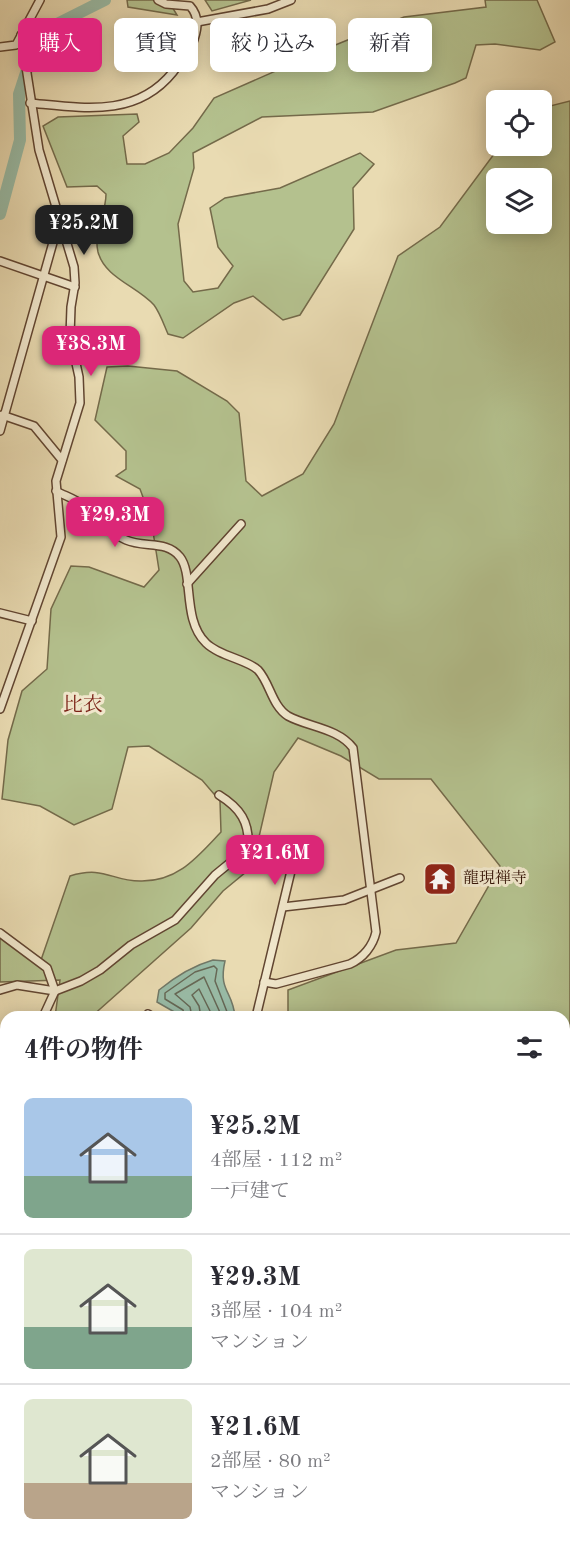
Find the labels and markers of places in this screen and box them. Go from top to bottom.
pin: ¥25.2M [35,205,133,256]
pin: ¥38.3M [42,326,140,377]
pin: ¥29.3M [66,497,164,548]
pin: ¥21.6M [226,835,324,886]
temple icon: 龍現禅寺 [422,861,458,897]
place label: 龍現禅寺 [463,869,527,887]

